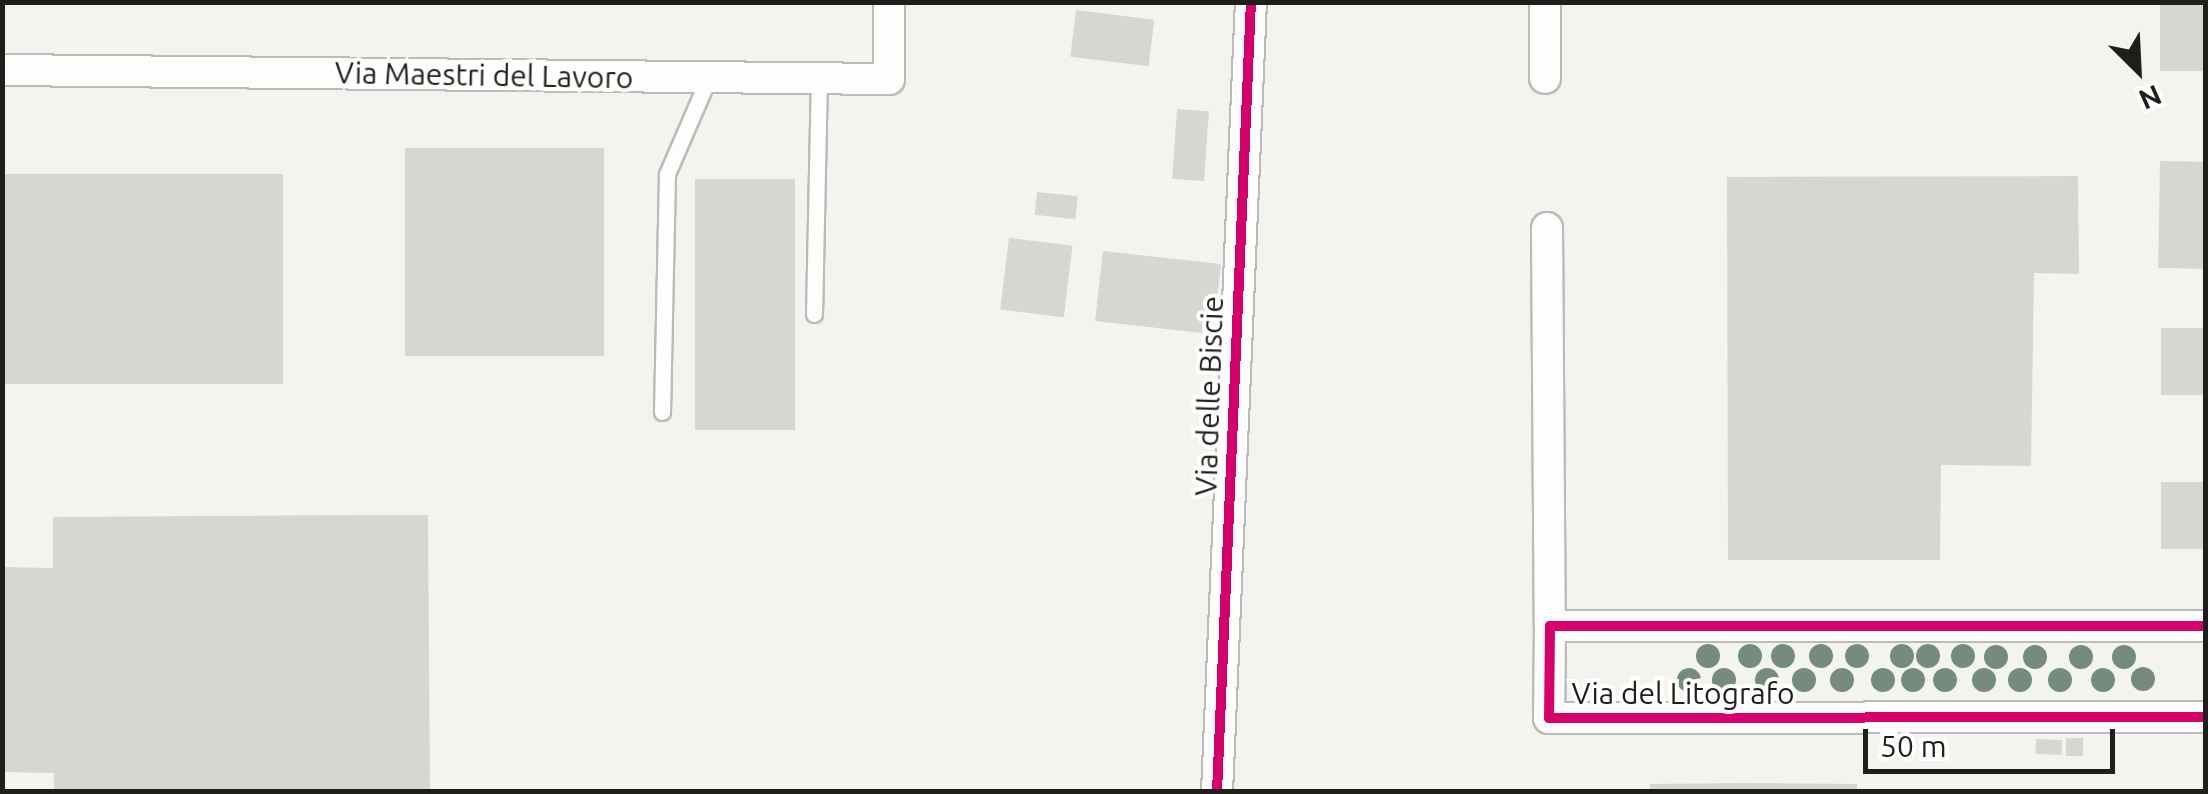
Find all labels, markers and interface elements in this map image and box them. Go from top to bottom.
north arrow [2088,20,2188,120]
street label: Via Maestri del Lavoro [334,54,634,96]
text: N [2135,79,2166,116]
street label: Via delle Biscie [1188,295,1230,497]
street label: Via del Litografo [1571,675,1795,711]
scale bar [1868,709,2120,771]
text: 50 m [1880,729,1947,763]

